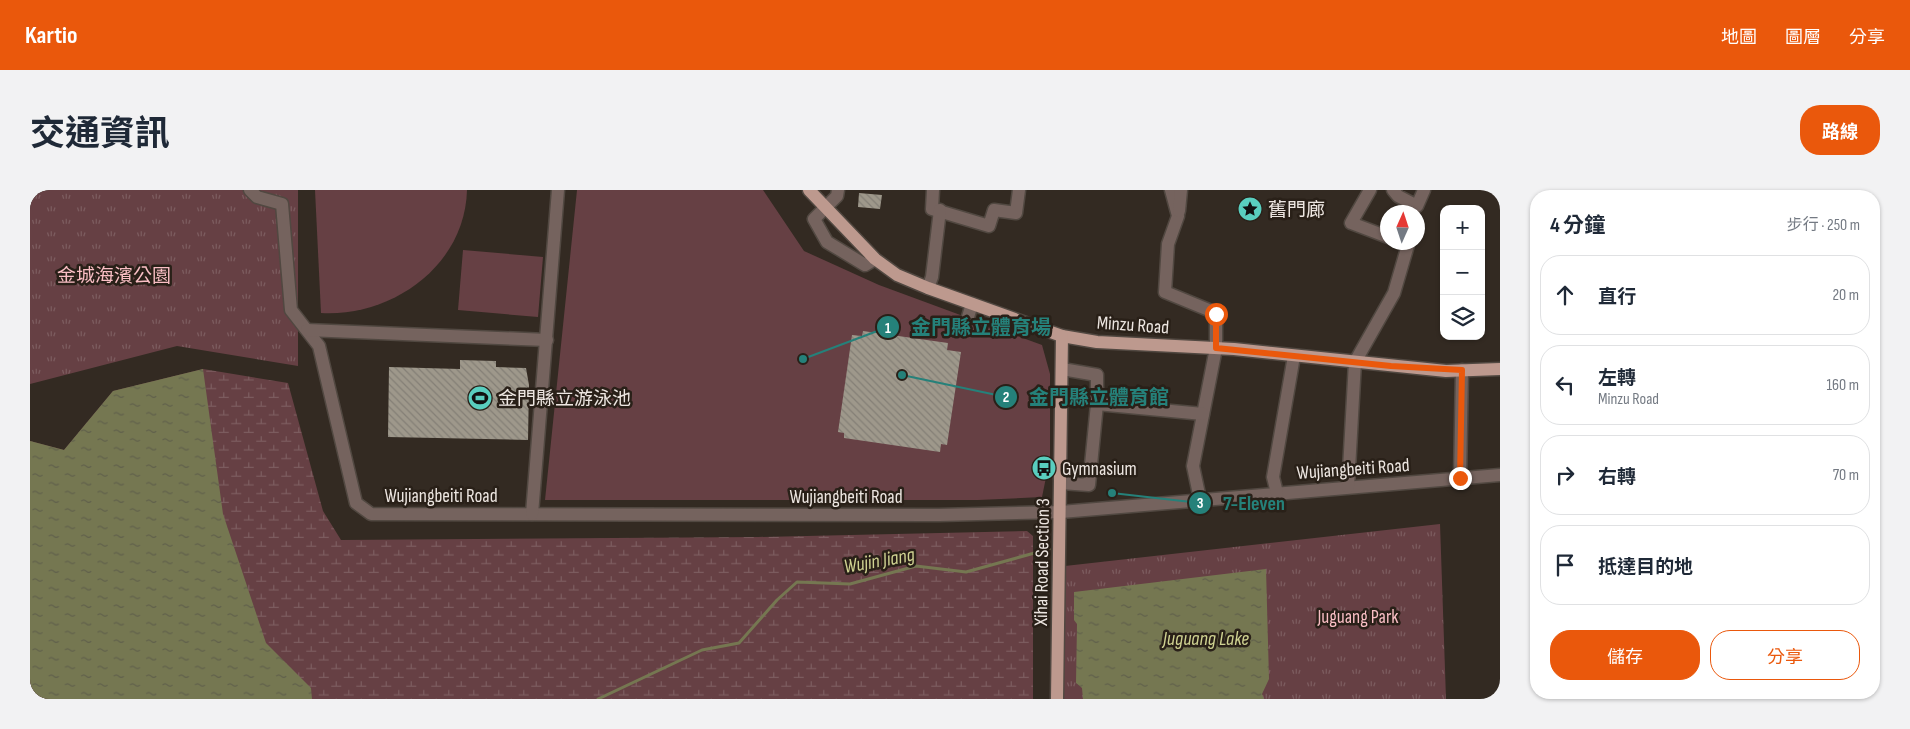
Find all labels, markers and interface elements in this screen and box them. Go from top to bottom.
text: Kartio [25,21,77,50]
text: 地圖 [1721,27,1757,48]
text: 圖層 [1785,27,1821,48]
text: 分享 [1849,27,1885,48]
button: 路線 [1800,105,1880,155]
text: 交通資訊 [30,113,170,156]
place icon: 舊門廊 [1237,196,1263,222]
place label: 舊門廊 [1268,199,1325,222]
north arrow [1380,205,1425,250]
map controls [1440,205,1485,340]
button: + [1440,205,1485,250]
text: 4 分鐘 [1550,213,1605,238]
text: 步行 · 250 m [1787,216,1860,235]
button: − [1440,250,1485,295]
park label: 金城海濱公園 [57,265,171,288]
icon: ahead [1551,281,1579,309]
text: 直行 [1598,286,1636,309]
text: 20 m [1832,286,1859,305]
button: layers [1440,295,1485,340]
route start [1205,303,1228,326]
callout: 金門縣立體育場 [876,310,1061,345]
street label: Minzu Road [1096,311,1170,339]
text: 金門縣立體育場 [911,316,1051,340]
text: 1 [885,319,891,338]
text: 左轉 [1598,367,1636,390]
icon: left [1551,371,1579,399]
text: 160 m [1826,376,1859,395]
callout: 金門縣立體育館 [994,380,1179,415]
sports icon: 金門縣立游泳池 [467,385,493,411]
text: 金門縣立體育館 [1029,386,1169,410]
place label: 金門縣立游泳池 [498,388,631,411]
text: 2 [1003,388,1009,407]
text: Minzu Road [1598,390,1659,409]
street label: Wujiangbeiti Road [1296,454,1410,485]
bus stop icon: Gymnasium [1031,455,1057,481]
place label: Gymnasium [1062,458,1137,481]
icon: right [1551,461,1579,489]
text: 右轉 [1598,466,1636,489]
text: 70 m [1833,466,1859,485]
route end [1449,467,1472,490]
street label: Wujiangbeiti Road [384,485,498,508]
street label: Wujiangbeiti Road [789,486,903,509]
callout: 7-Eleven [1188,486,1295,521]
text: 7-Eleven [1223,492,1285,516]
text: 3 [1197,494,1204,513]
street label: Xihai Road Section 3 [1030,498,1055,627]
water label: Wujin Jiang [842,543,917,579]
icon: arrive [1551,551,1579,579]
text: 抵達目的地 [1598,556,1693,579]
park label: Juguang Park [1316,606,1399,629]
water label: Juguang Lake [1162,627,1249,651]
button: 儲存 [1550,630,1700,680]
button: 分享 [1710,630,1860,680]

